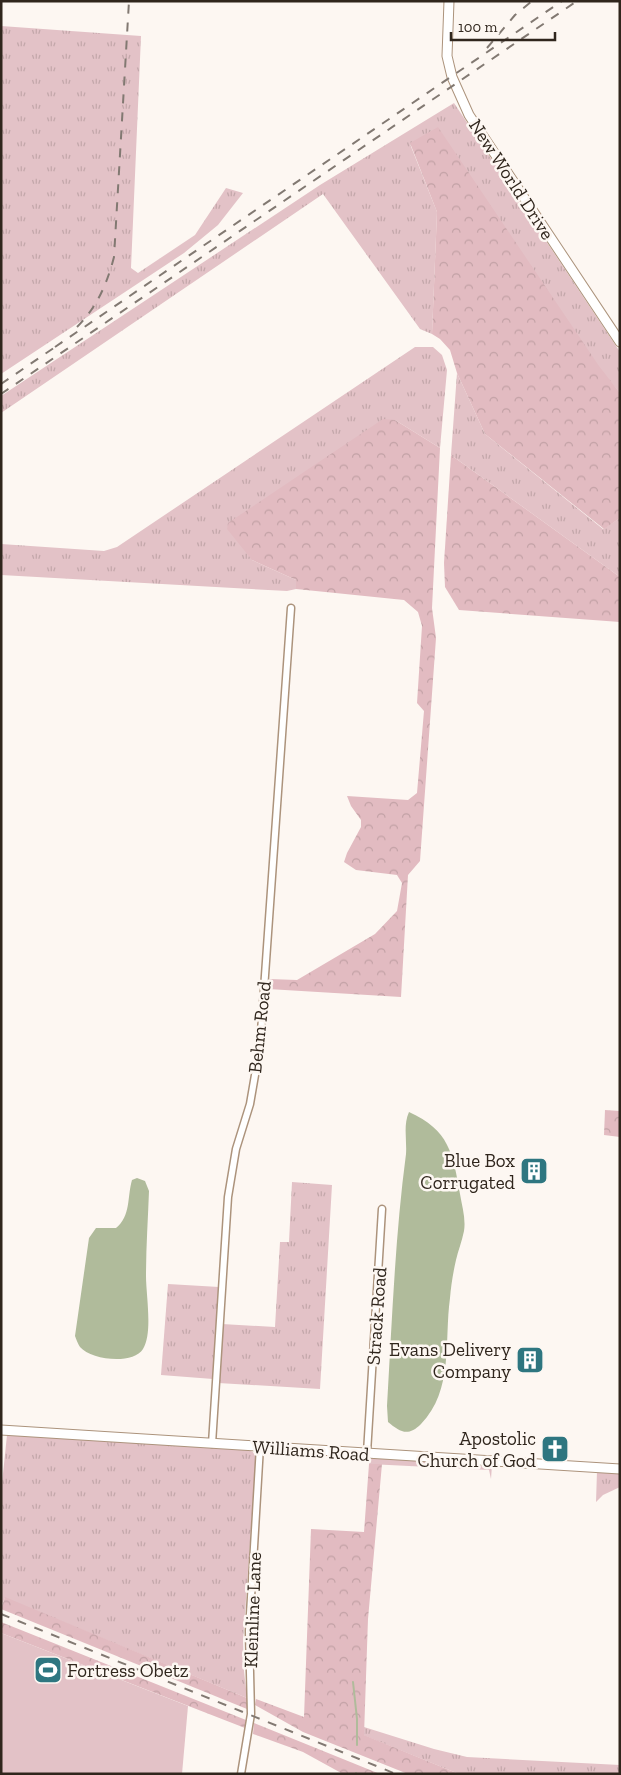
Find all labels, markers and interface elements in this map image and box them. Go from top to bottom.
scale bar [451,10,555,42]
text: 100 m [458,18,497,36]
street label: New World Drive [464,115,559,244]
street label: Behm Road [243,979,276,1074]
place label: Blue Box Corrugated [420,1149,516,1194]
building icon: Blue Box Corrugated [519,1156,549,1186]
street label: Strack Road [362,1266,391,1366]
place label: Evans Delivery Company [389,1338,511,1383]
building icon: Evans Delivery Company [515,1345,545,1375]
place label: Apostolic Church of God [417,1427,537,1472]
church icon: Apostolic Church of God [540,1434,570,1464]
street label: Williams Road [252,1435,371,1466]
street label: Kleinline Lane [239,1551,266,1669]
sports icon: Fortress Obetz [33,1655,63,1685]
place label: Fortress Obetz [67,1659,189,1682]

